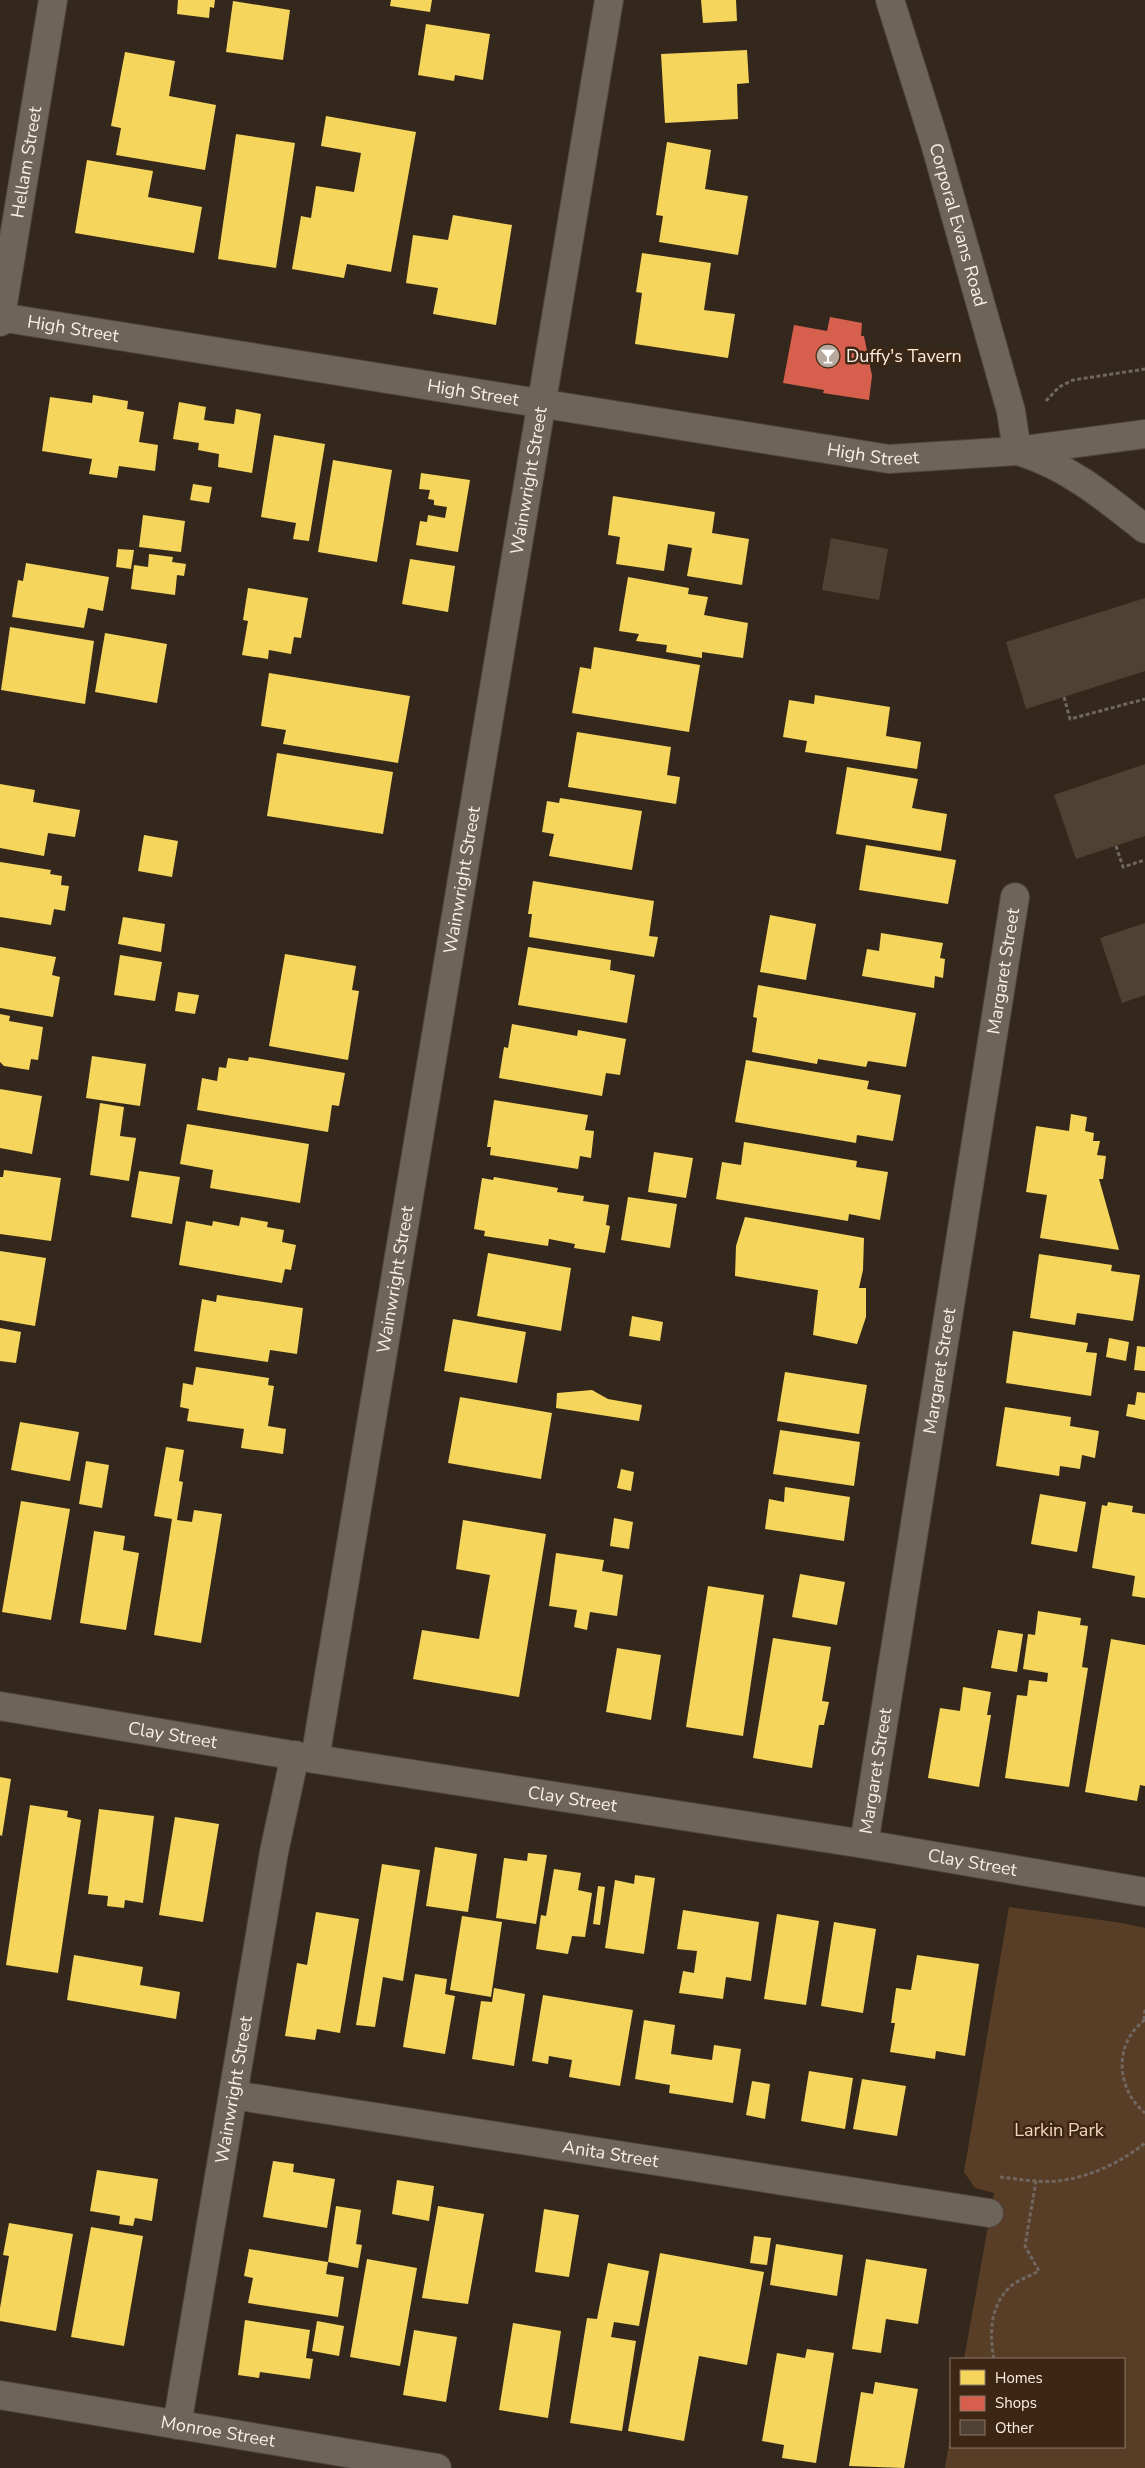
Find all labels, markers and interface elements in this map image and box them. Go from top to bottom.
street label: Hellam Street [5,104,47,220]
street label: Corporal Evans Road [924,140,993,309]
street label: High Street [26,310,121,348]
bar icon: Duffy's Tavern [815,343,841,369]
place label: Duffy's Tavern [846,344,962,368]
street label: High Street [425,373,521,412]
street label: Wainwright Street [505,404,553,556]
street label: High Street [825,437,920,471]
street label: Wainwright Street [438,804,486,956]
street label: Margaret Street [981,906,1025,1036]
street label: Wainwright Street [371,1203,419,1355]
street label: Margaret Street [918,1305,961,1436]
street label: Margaret Street [854,1705,898,1836]
street label: Clay Street [126,1716,220,1754]
street label: Clay Street [526,1780,619,1818]
street label: Clay Street [926,1843,1020,1882]
street label: Wainwright Street [209,2013,258,2165]
park label: Larkin Park [1014,2118,1105,2142]
street label: Anita Street [561,2135,661,2173]
legend [950,2358,1125,2448]
text: Homes [995,2368,1043,2388]
text: Shops [995,2393,1037,2413]
street label: Monroe Street [159,2410,278,2453]
text: Other [995,2418,1034,2438]

